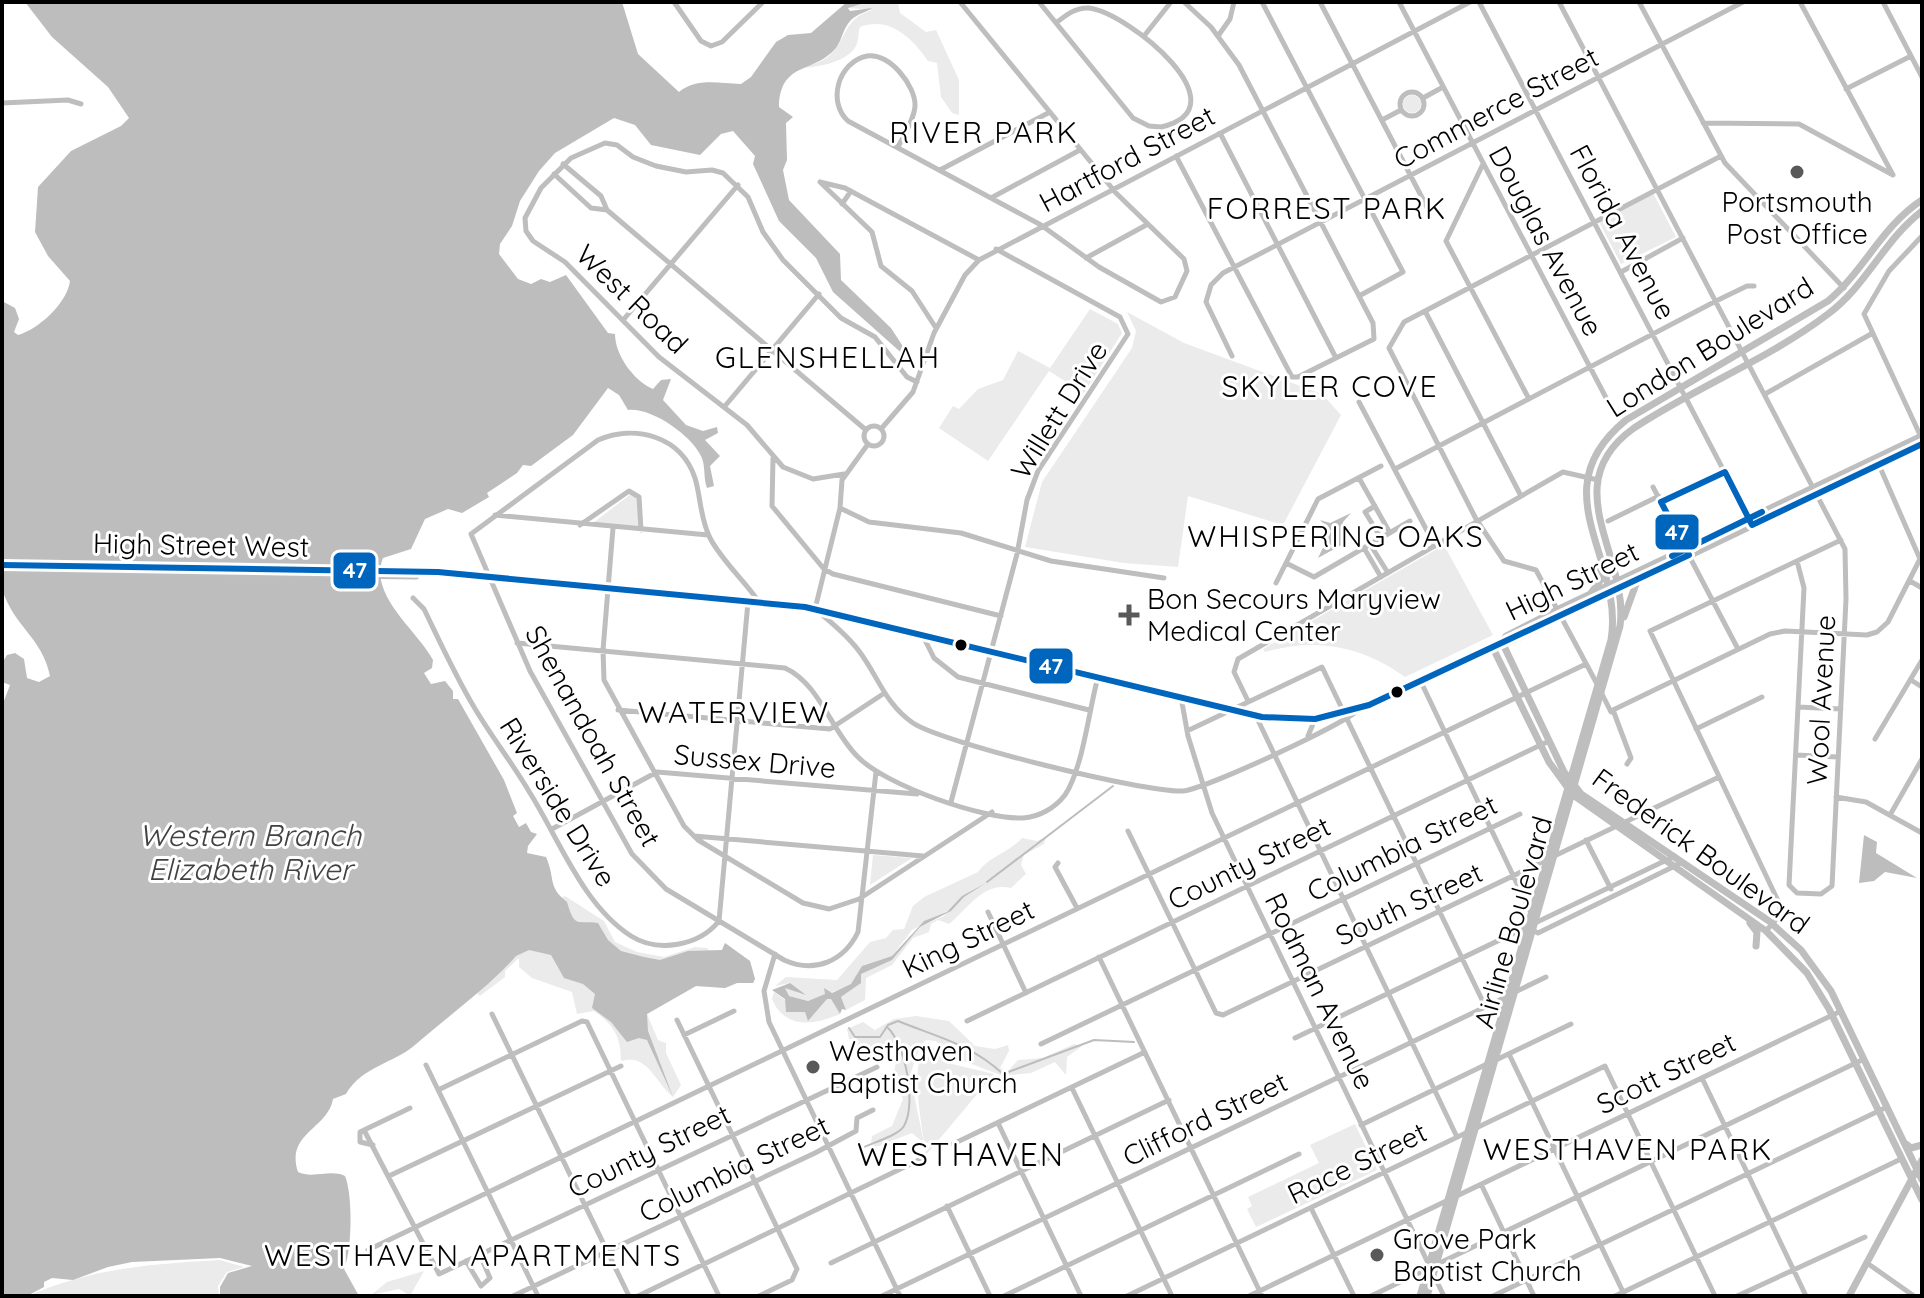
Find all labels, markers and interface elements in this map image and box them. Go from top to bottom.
street label: Commerce Street [1387,39,1604,176]
street label: Hartford Street [1033,98,1221,220]
district label: RIVER PARK [889,113,1079,151]
street label: Florida Avenue [1563,138,1684,325]
street label: Douglas Avenue [1482,140,1611,342]
marker: Portsmouth Post Office [1788,163,1806,181]
place label: Portsmouth Post Office [1721,184,1873,251]
district label: FORREST PARK [1207,189,1447,227]
street label: West Road [569,237,696,361]
street label: London Boulevard [1600,269,1820,424]
street label: Willett Drive [1003,335,1115,485]
district label: GLENSHELLAH [715,338,941,376]
district label: SKYLER COVE [1222,367,1439,405]
line badge: 47 [1654,513,1700,551]
district label: WHISPERING OAKS [1187,517,1485,555]
text: 47 [1665,518,1689,546]
street label: High Street West [93,525,310,564]
street label: High Street [1500,533,1644,628]
line badge: 47 [332,551,377,590]
text: 47 [343,556,367,584]
place label: Bon Secours Maryview Medical Center [1147,581,1441,648]
marker: Bon Secours Maryview Medical Center [1118,604,1140,626]
street label: Wool Avenue [1799,614,1842,786]
street label: Shenandoah Street [518,619,669,853]
unlabelled marker [953,637,969,653]
line badge: 47 [1028,647,1074,685]
text: 47 [1039,652,1063,680]
unlabelled marker [1389,684,1405,700]
district label: WATERVIEW [638,693,830,731]
street label: Riverside Drive [492,711,624,893]
street label: Sussex Drive [673,736,837,785]
street label: Frederick Boulevard [1586,760,1817,941]
street label: Columbia Street [1301,786,1503,909]
street label: County Street [1162,808,1336,917]
street label: Airline Boulevard [1466,812,1559,1032]
water label: Western Branch Elizabeth River [139,816,362,888]
street label: South Street [1330,854,1488,953]
street label: Rodman Avenue [1258,887,1383,1095]
street label: King Street [896,892,1040,986]
street label: Scott Street [1591,1024,1741,1121]
place label: Westhaven Baptist Church [829,1033,1018,1100]
marker: Westhaven Baptist Church [804,1058,822,1076]
street label: Clifford Street [1117,1064,1293,1174]
street label: County Street [562,1096,736,1205]
street label: Columbia Street [633,1107,835,1230]
street label: Race Street [1282,1114,1432,1211]
district label: WESTHAVEN PARK [1483,1130,1773,1168]
district label: WESTHAVEN [857,1134,1065,1174]
place label: Grove Park Baptist Church [1393,1221,1582,1288]
district label: WESTHAVEN APARTMENTS [264,1236,682,1274]
marker: Grove Park Baptist Church [1368,1246,1386,1264]

